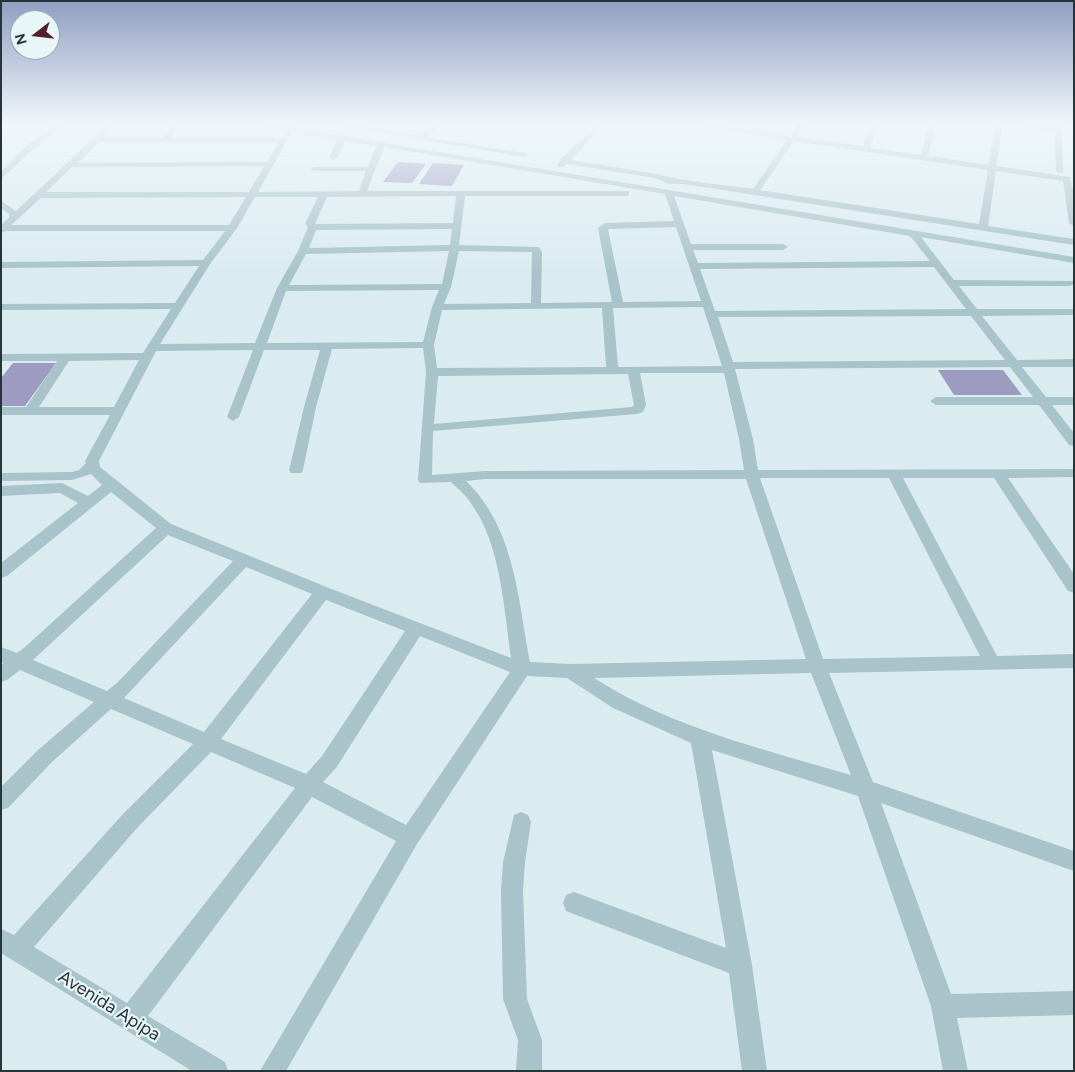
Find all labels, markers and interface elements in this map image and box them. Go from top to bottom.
north arrow [10,10,60,60]
text: N [11,31,31,47]
street label: Avenida Apipa [54,966,164,1046]

